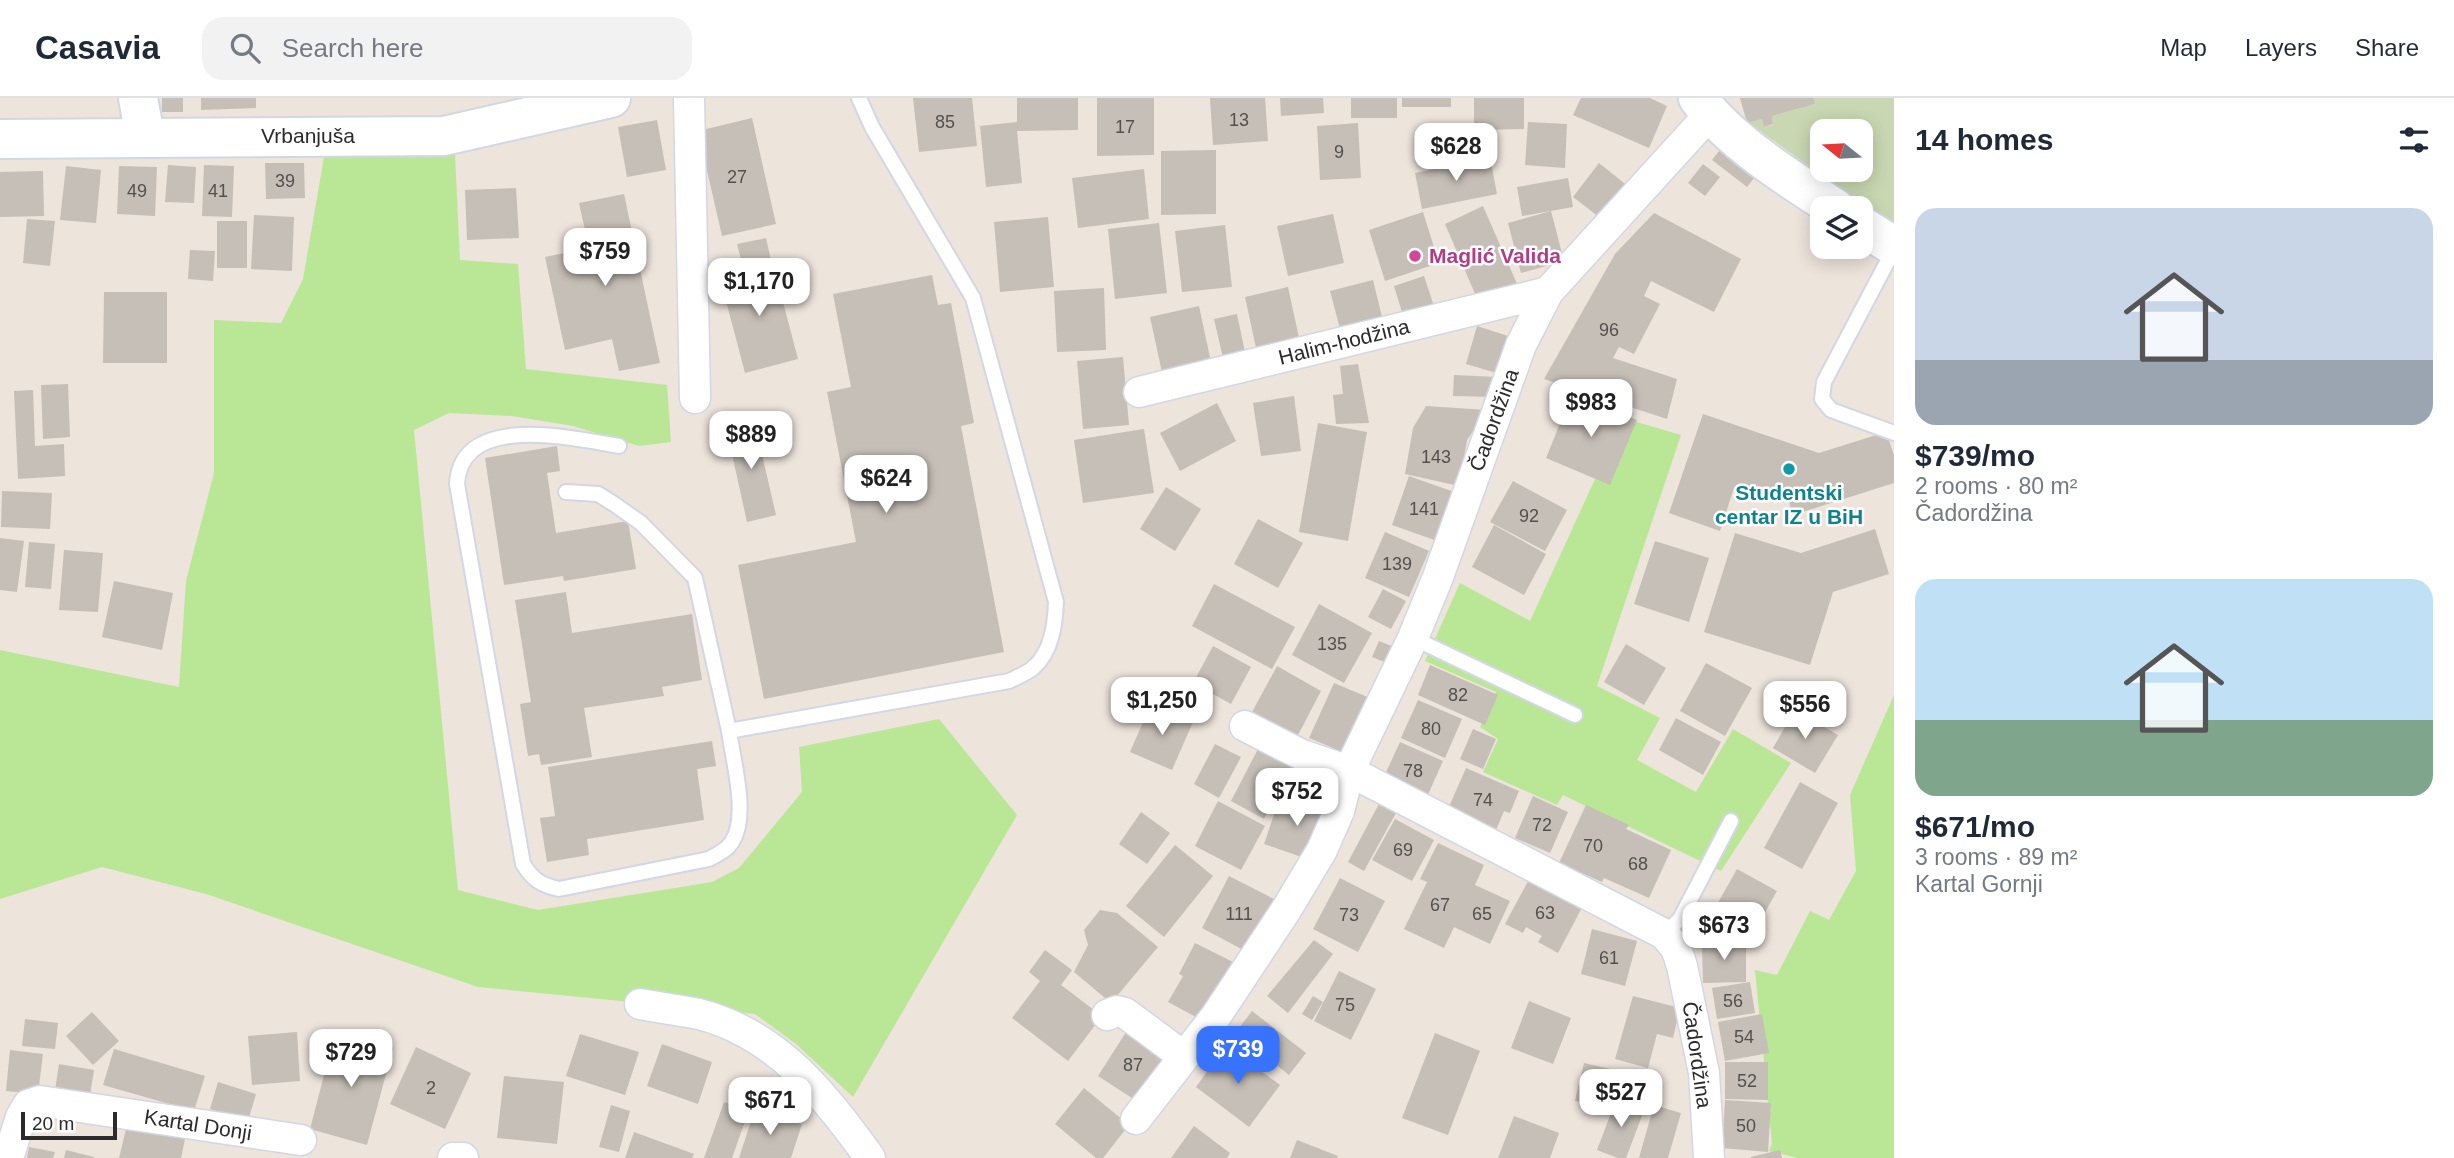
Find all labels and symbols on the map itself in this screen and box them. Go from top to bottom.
house number: 13 [1229,110,1249,130]
house number: 85 [935,112,955,132]
house number: 17 [1115,117,1135,137]
north arrow [1810,119,1872,182]
pin: $628 [1415,123,1497,183]
street label: Vrbanjuša [261,124,355,147]
house number: 9 [1334,142,1344,162]
house number: 27 [727,167,747,187]
house number: 39 [275,171,295,191]
house number: 49 [127,181,147,201]
house number: 41 [208,181,228,201]
pin: $759 [564,228,646,288]
place label: Maglić Valida [1429,244,1561,267]
marker: Maglić Valida [1407,248,1423,264]
pin: $1,170 [702,258,816,318]
street label: Halim-hodžina [1276,314,1412,369]
house number: 96 [1599,320,1619,340]
street label: Čadordžina [1464,365,1523,474]
pin: $983 [1550,380,1632,439]
pin: $889 [710,412,792,471]
house number: 143 [1421,447,1451,467]
pin: $624 [845,456,927,515]
marker: Studentski centar IZ u BiH [1781,461,1797,477]
place label: Studentski centar IZ u BiH [1715,481,1863,528]
house number: 141 [1409,499,1439,519]
house number: 92 [1519,506,1539,526]
house number: 139 [1382,554,1412,574]
house number: 135 [1317,634,1347,654]
pin: $1,250 [1105,678,1219,737]
pin: $556 [1764,682,1846,741]
house number: 82 [1448,685,1468,705]
house number: 80 [1421,719,1441,739]
house number: 78 [1403,761,1423,781]
pin: $752 [1256,768,1338,828]
house number: 74 [1473,790,1493,810]
house number: 72 [1532,815,1552,835]
house number: 70 [1583,836,1603,856]
house number: 69 [1393,840,1413,860]
house number: 68 [1628,854,1648,874]
house number: 67 [1430,895,1450,915]
pin: $673 [1683,902,1765,962]
house number: 63 [1535,903,1555,923]
house number: 111 [1225,904,1253,924]
house number: 65 [1472,904,1492,924]
house number: 73 [1339,905,1359,925]
house number: 61 [1599,948,1619,968]
house number: 56 [1723,991,1743,1011]
house number: 75 [1335,995,1355,1015]
street label: Čadordžina [1679,1000,1716,1110]
pin: $739 [1197,1026,1279,1086]
house number: 54 [1734,1027,1754,1047]
pin: $729 [310,1030,392,1089]
house number: 87 [1123,1055,1143,1075]
pin: $527 [1580,1070,1662,1129]
house number: 52 [1737,1071,1757,1091]
pin: $671 [729,1077,811,1137]
house number: 2 [426,1078,436,1098]
street label: Kartal Donji [143,1105,253,1144]
scale bar [21,1109,117,1141]
house number: 50 [1736,1116,1756,1136]

